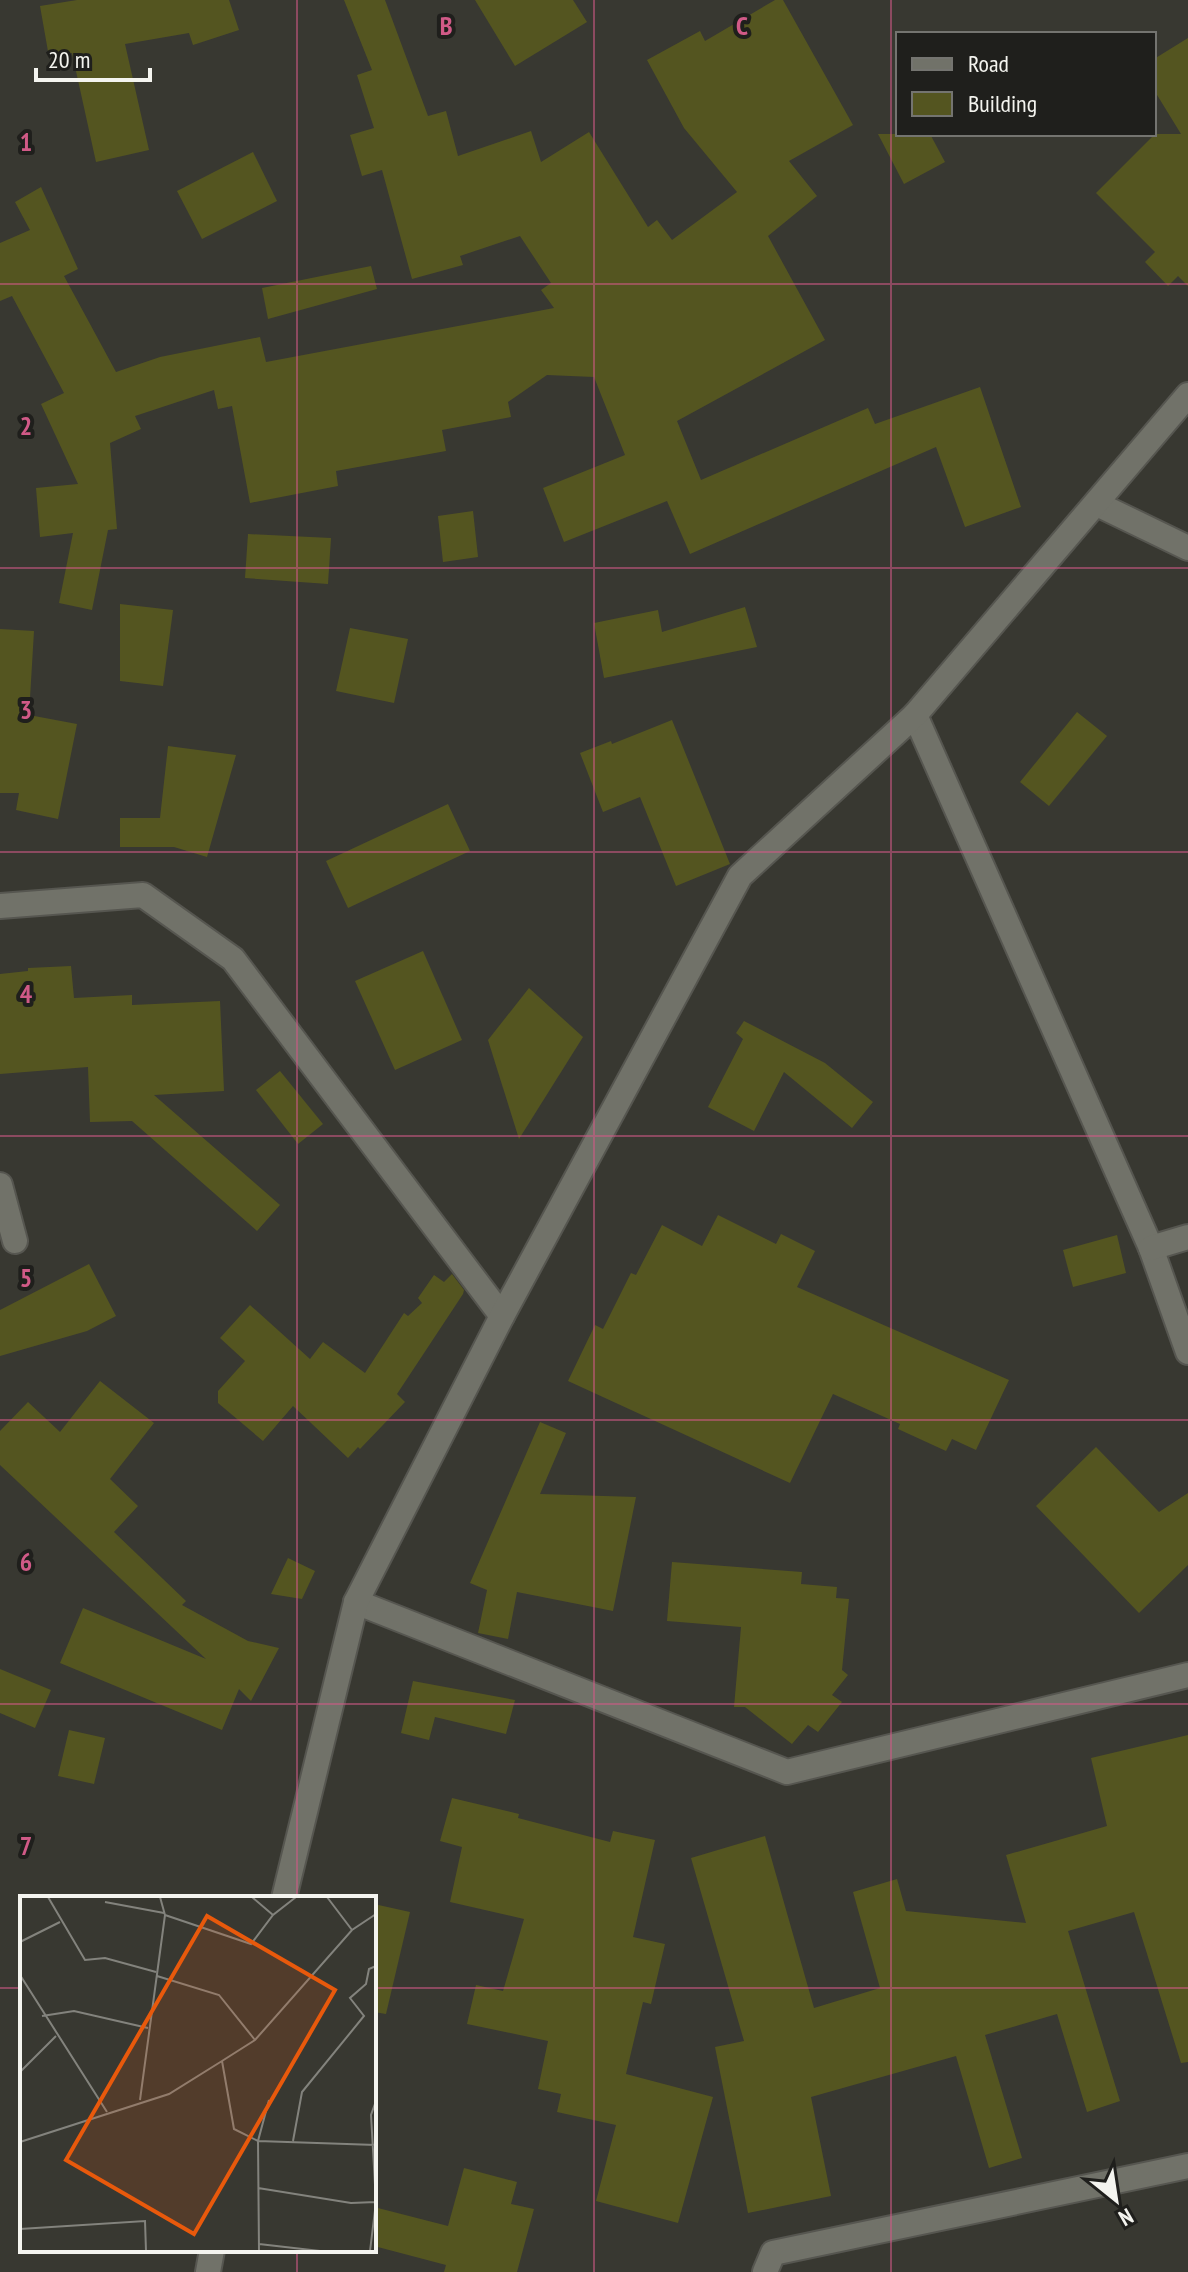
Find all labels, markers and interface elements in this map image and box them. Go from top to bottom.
text: B [440,9,453,42]
text: C [736,9,748,42]
scale bar [36,32,150,82]
legend [896,32,1156,136]
text: 20 m [48,44,90,75]
text: Road [968,48,1009,79]
text: Building [968,88,1037,119]
text: 1 [20,125,32,158]
text: 2 [20,409,32,442]
text: 3 [20,693,32,726]
text: 4 [20,977,33,1010]
text: 5 [20,1261,32,1294]
text: 6 [20,1545,32,1578]
text: 7 [20,1829,32,1862]
inset map [20,1896,376,2252]
north arrow [1076,2160,1156,2240]
text: N [1114,2202,1138,2232]

